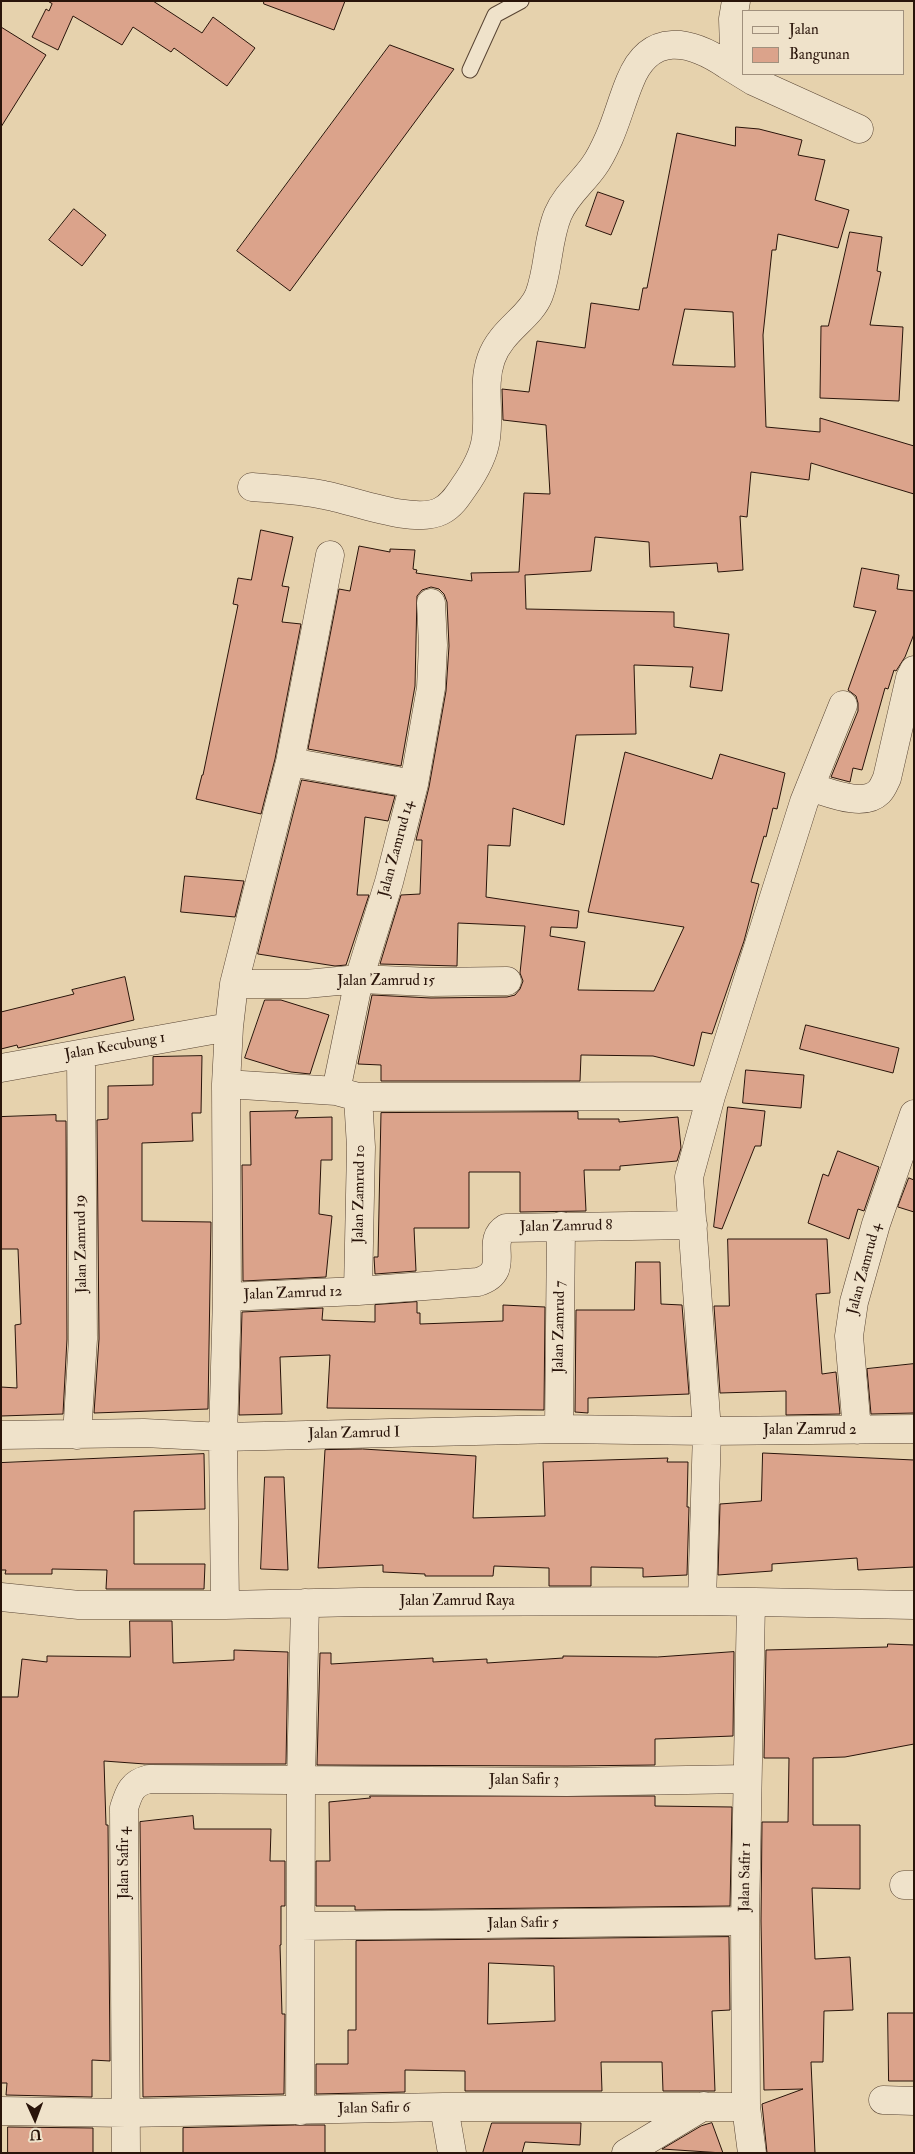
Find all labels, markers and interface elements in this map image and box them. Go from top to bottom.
legend [742,10,905,75]
text: Jalan [789,20,819,39]
text: Bangunan [789,45,850,64]
street label: Jalan Zamrud 14 [375,799,419,899]
street label: Jalan Zamrud 15 [337,973,435,991]
street label: Jalan Kecubung 1 [63,1029,167,1065]
street label: Jalan Zamrud 10 [350,1144,370,1244]
street label: Jalan Zamrud 19 [72,1194,92,1294]
street label: Jalan Zamrud 8 [519,1217,613,1237]
street label: Jalan Zamrud 4 [844,1221,886,1317]
street label: Jalan Zamrud 7 [550,1281,570,1373]
street label: Jalan Zamrud 12 [243,1283,343,1305]
street label: Jalan Zamrud 2 [763,1422,857,1440]
street label: Jalan Zamrud I [308,1424,400,1444]
street label: Jalan Zamrud Raya [399,1593,515,1611]
street label: Jalan Safir 3 [489,1772,559,1790]
street label: Jalan Safir 4 [116,1827,134,1899]
street label: Jalan Safir 1 [736,1842,756,1912]
street label: Jalan Safir 5 [487,1914,559,1934]
north arrow [10,2094,60,2144]
street label: Jalan Safir 6 [338,2099,410,2119]
text: U [29,2126,42,2143]

